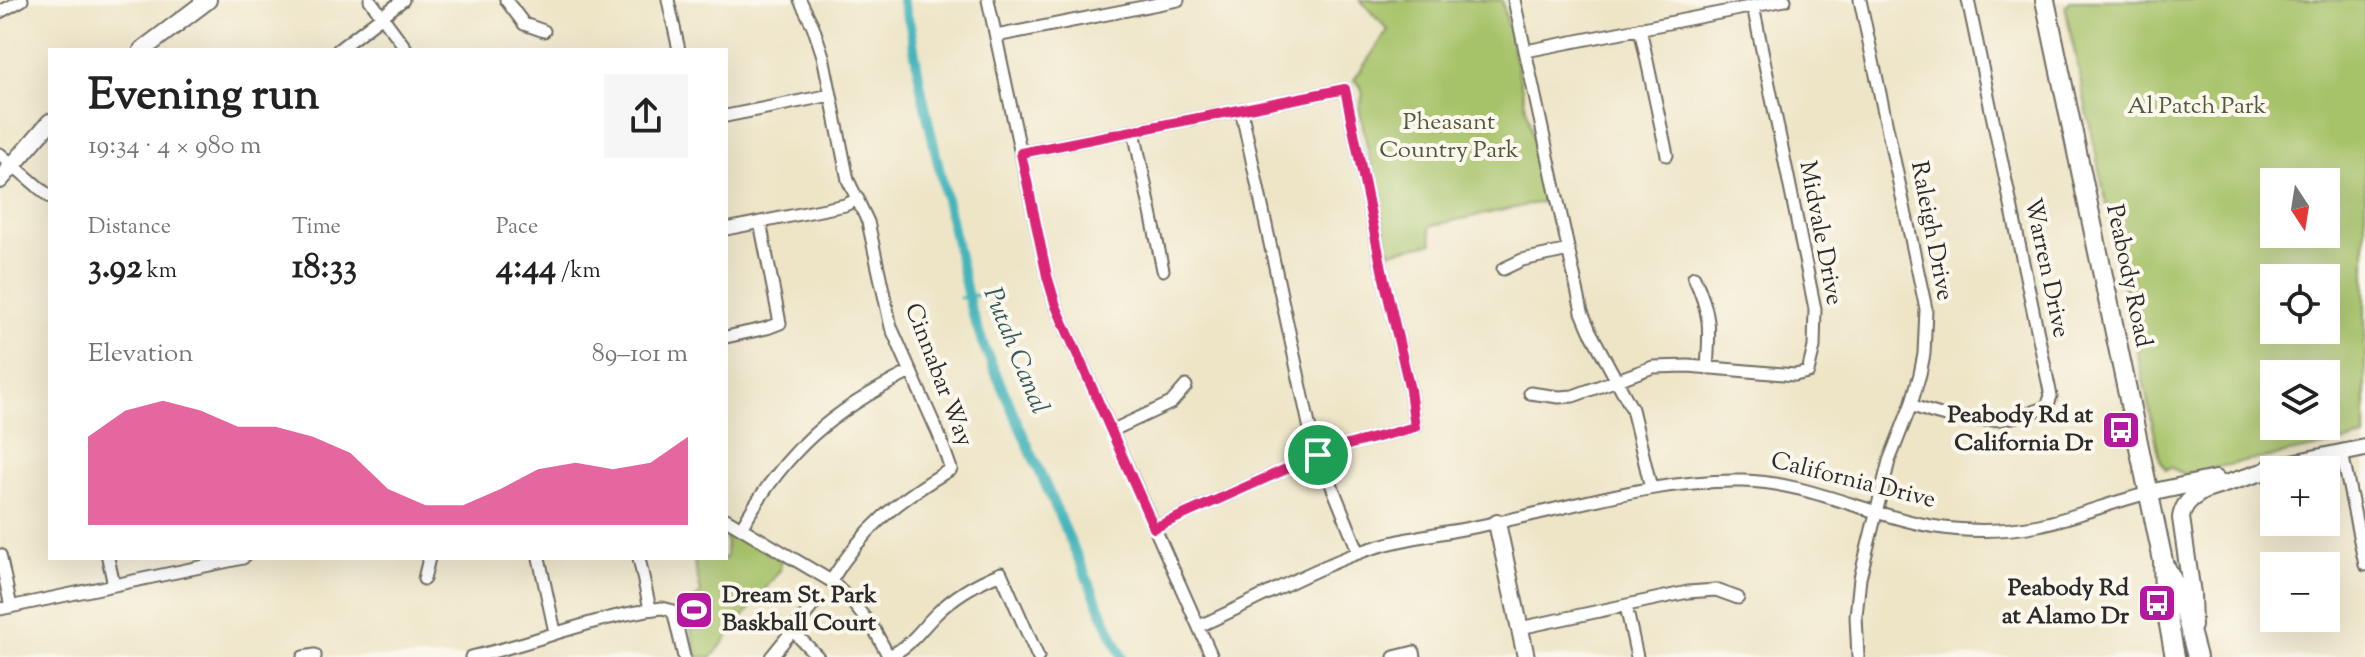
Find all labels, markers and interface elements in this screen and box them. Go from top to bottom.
text: Evening run [88,66,320,129]
button: share [604,74,688,158]
park label: Al Patch Park [2127,90,2267,124]
park label: Pheasant Country Park [1379,106,1519,168]
text: 19:34 · 4 × 980 m [88,128,262,165]
street label: Midvale Drive [1789,158,1851,308]
street label: Raleigh Drive [1901,158,1961,304]
north arrow [2260,168,2340,248]
map controls [2260,168,2340,632]
street label: Warren Drive [2015,195,2077,341]
street label: Peabody Road [2096,201,2160,351]
text: Distance [88,212,171,244]
text: Time [292,212,341,244]
text: Pace [496,212,538,244]
text: 3.92 [88,244,142,293]
text: 18:33 [292,244,357,293]
text: 4:44 [496,244,556,293]
text: km [142,256,177,288]
text: /km [556,256,601,288]
button: locate [2260,264,2340,344]
water label: Putah Canal [973,282,1057,420]
street label: Cinnabar Way [895,298,981,452]
text: Elevation [88,336,193,373]
text: 89–101 m [592,336,688,373]
button: layers [2260,360,2340,440]
place label: Peabody Rd at California Dr [1948,399,2094,461]
bus stop icon: Peabody Rd at California Dr [2100,409,2142,451]
pin [1284,421,1352,489]
icon: arrive [1296,433,1340,477]
street label: California Drive [1767,444,1939,518]
button: + [2260,456,2340,536]
button: − [2260,552,2340,632]
place label: Peabody Rd at Alamo Dr [2002,572,2130,634]
place label: Dream St. Park Baskball Court [722,579,878,641]
bus stop icon: Peabody Rd at Alamo Dr [2136,582,2178,624]
sports icon: Dream St. Park Baskball Court [673,589,715,631]

